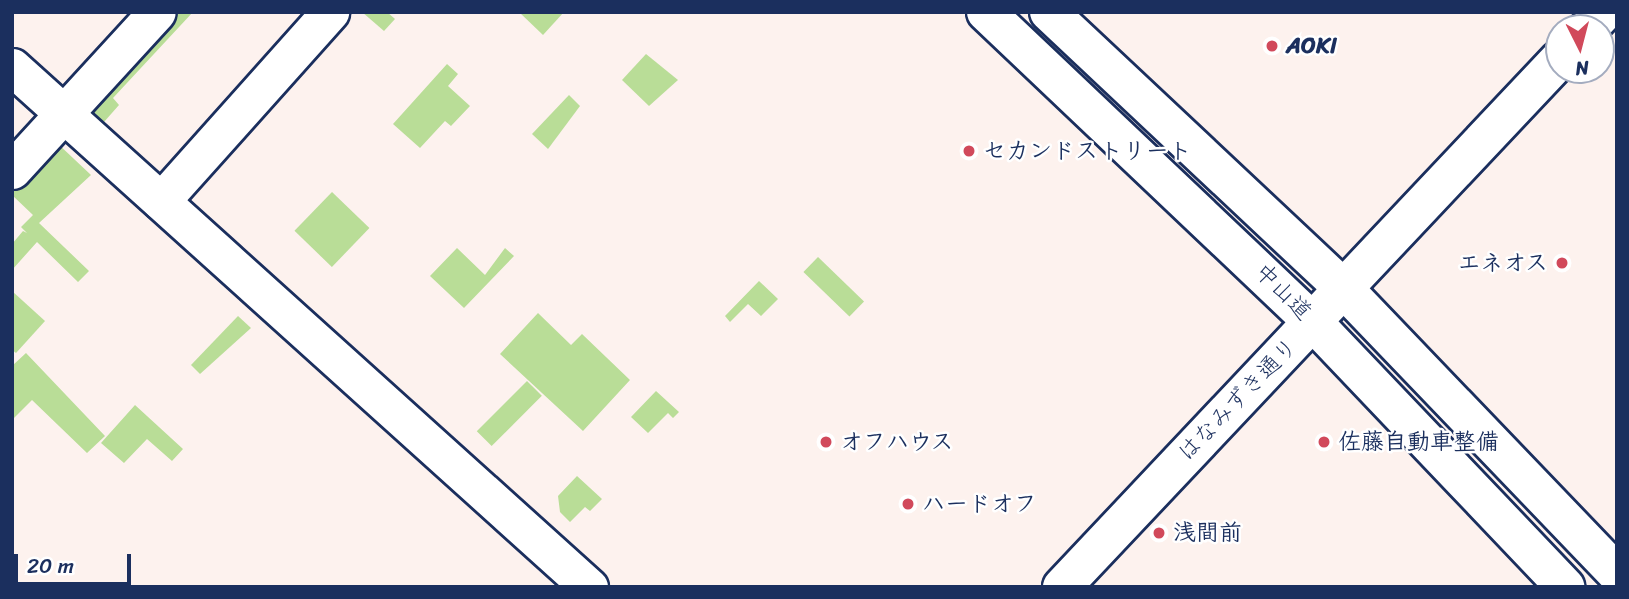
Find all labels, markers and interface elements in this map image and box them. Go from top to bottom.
north arrow [1545,14,1615,84]
place label: AOKI [1286,32,1337,60]
marker: AOKI [1264,38,1280,54]
text: N [1574,51,1590,85]
place label: セカンドストリート [983,137,1190,165]
marker: セカンドストリート [961,143,977,159]
place label: エネオス [1456,249,1548,277]
marker: エネオス [1554,255,1570,271]
street label: 中山道 [1249,258,1317,326]
street label: はなみずき通り [1172,333,1304,467]
place label: オフハウス [840,428,955,456]
place label: 佐藤自動車整備 [1338,428,1499,456]
marker: オフハウス [818,434,834,450]
marker: 佐藤自動車整備 [1316,434,1332,450]
place label: ハードオフ [922,490,1037,518]
marker: ハードオフ [900,496,916,512]
place label: 浅間前 [1173,519,1242,547]
marker: 浅間前 [1151,525,1167,541]
scale bar [18,540,135,584]
text: 20 m [27,547,74,585]

